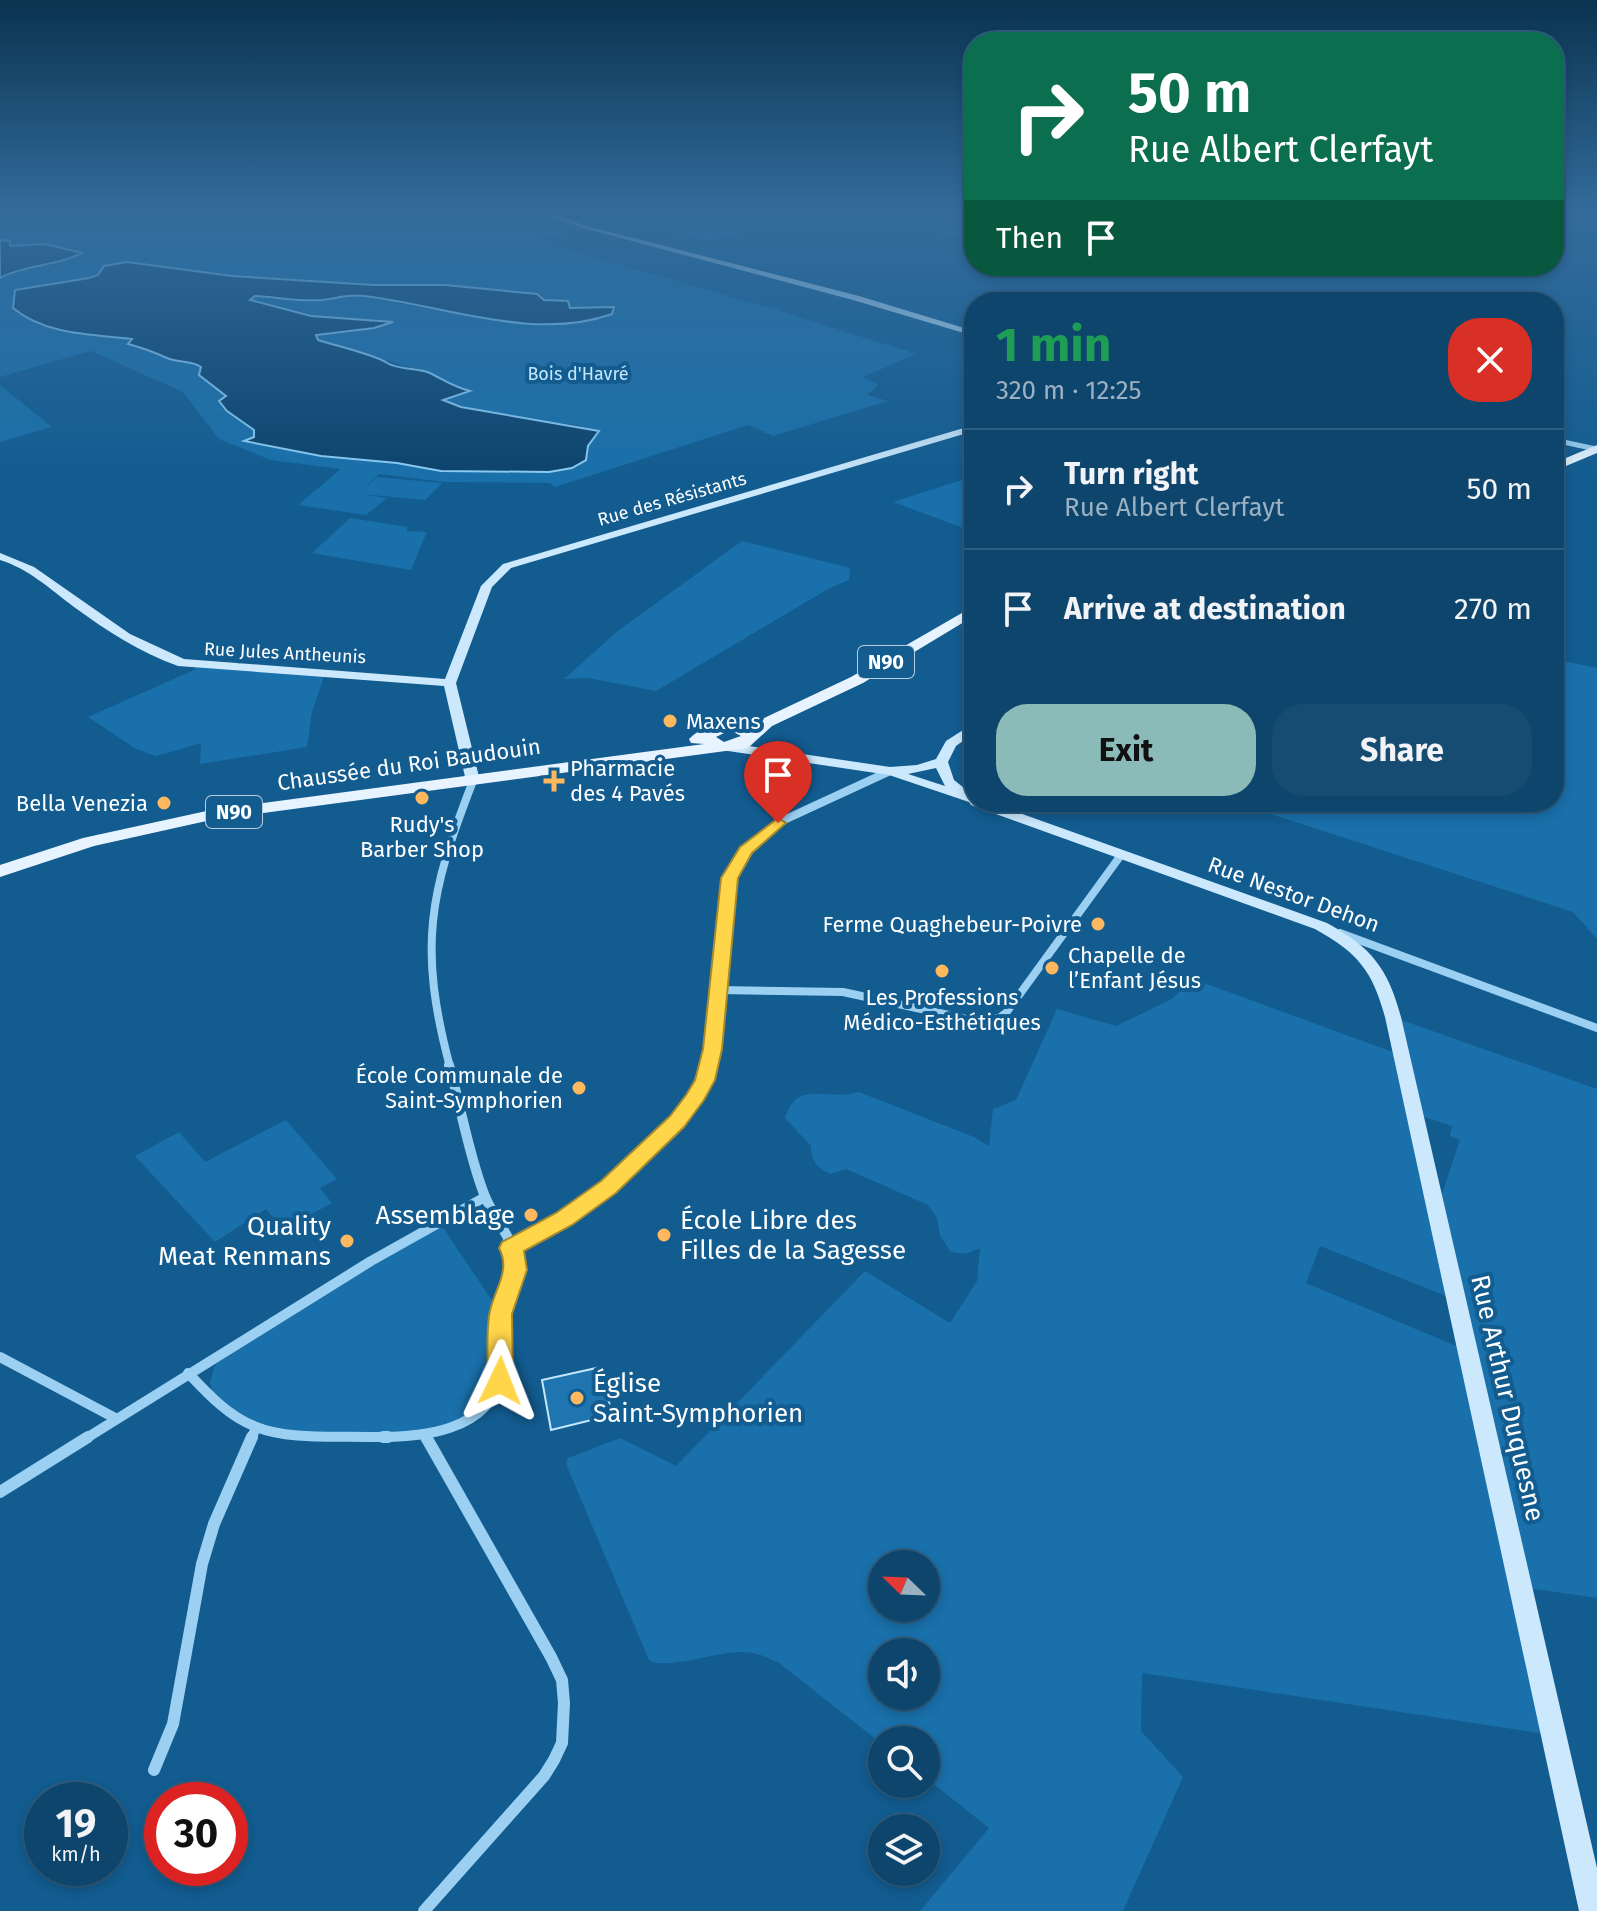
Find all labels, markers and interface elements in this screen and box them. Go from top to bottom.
text: 50 m [1128,60,1251,127]
icon: right [996,64,1100,168]
text: Rue Albert Clerfayt [1128,128,1433,172]
icon: arrive [1079,216,1123,260]
text: Then [996,220,1063,256]
text: 1 min [996,316,1111,374]
button: close [1448,318,1532,402]
park label: Bois d'Havré [527,363,629,385]
text: 320 m · 12:25 [996,375,1142,406]
text: Turn right [1064,456,1199,492]
street label: Rue des Résistants [595,467,749,531]
icon: right [996,467,1040,511]
text: 50 m [1467,471,1532,507]
text: Rue Albert Clerfayt [1064,492,1284,523]
icon: arrive [996,587,1040,631]
text: Arrive at destination [1064,591,1346,627]
text: 270 m [1454,591,1532,627]
street label: Rue Jules Antheunis [203,638,367,668]
road number: N90 [858,646,914,678]
button: Exit [996,704,1256,796]
button: Share [1272,704,1532,796]
place label: Maxens [686,708,761,735]
marker: Maxens [661,712,679,730]
street label: Chaussée du Roi Baudouin [276,733,542,796]
pin [744,741,812,823]
icon: arrive [756,753,800,797]
place label: Pharmacie des 4 Pavés [570,755,685,807]
marker: Pharmacie des 4 Pavés [545,772,563,790]
marker: Rudy's Barber Shop [413,789,431,807]
place label: Bella Venezia [16,790,148,817]
marker: Bella Venezia [155,794,173,812]
road number: N90 [206,796,262,828]
place label: Rudy's Barber Shop [360,811,484,863]
street label: Rue Nestor Dehon [1204,851,1383,938]
place label: Ferme Quaghebeur-Poivre [822,911,1082,938]
marker: Ferme Quaghebeur-Poivre [1089,915,1107,933]
place label: Chapelle de l’Enfant Jésus [1068,942,1201,994]
marker: Chapelle de l’Enfant Jésus [1043,959,1061,977]
marker: Les Professions Médico-Esthétiques [933,962,951,980]
place label: Les Professions Médico-Esthétiques [843,984,1041,1036]
place label: École Communale de Saint-Symphorien [355,1062,563,1114]
marker: École Communale de Saint-Symphorien [570,1079,588,1097]
place label: Assemblage [376,1200,515,1231]
place label: École Libre des Filles de la Sagesse [680,1205,906,1266]
marker: Assemblage [522,1206,540,1224]
place label: Quality Meat Renmans [158,1211,331,1272]
marker: École Libre des Filles de la Sagesse [655,1226,673,1244]
marker: Quality Meat Renmans [338,1232,356,1250]
street label: Rue Arthur Duquesne [1464,1272,1551,1524]
position arrow [458,1339,542,1423]
place label: Église Saint-Symphorien [593,1368,803,1429]
marker: Église Saint-Symphorien [568,1389,586,1407]
north arrow [868,1550,940,1622]
map controls [868,1550,940,1886]
button: sound [868,1638,940,1710]
button: search [868,1726,940,1798]
speed limit sign: 30 [144,1782,248,1886]
text: 19 [56,1800,96,1848]
button: layers [868,1814,940,1886]
text: km/h [51,1842,101,1866]

